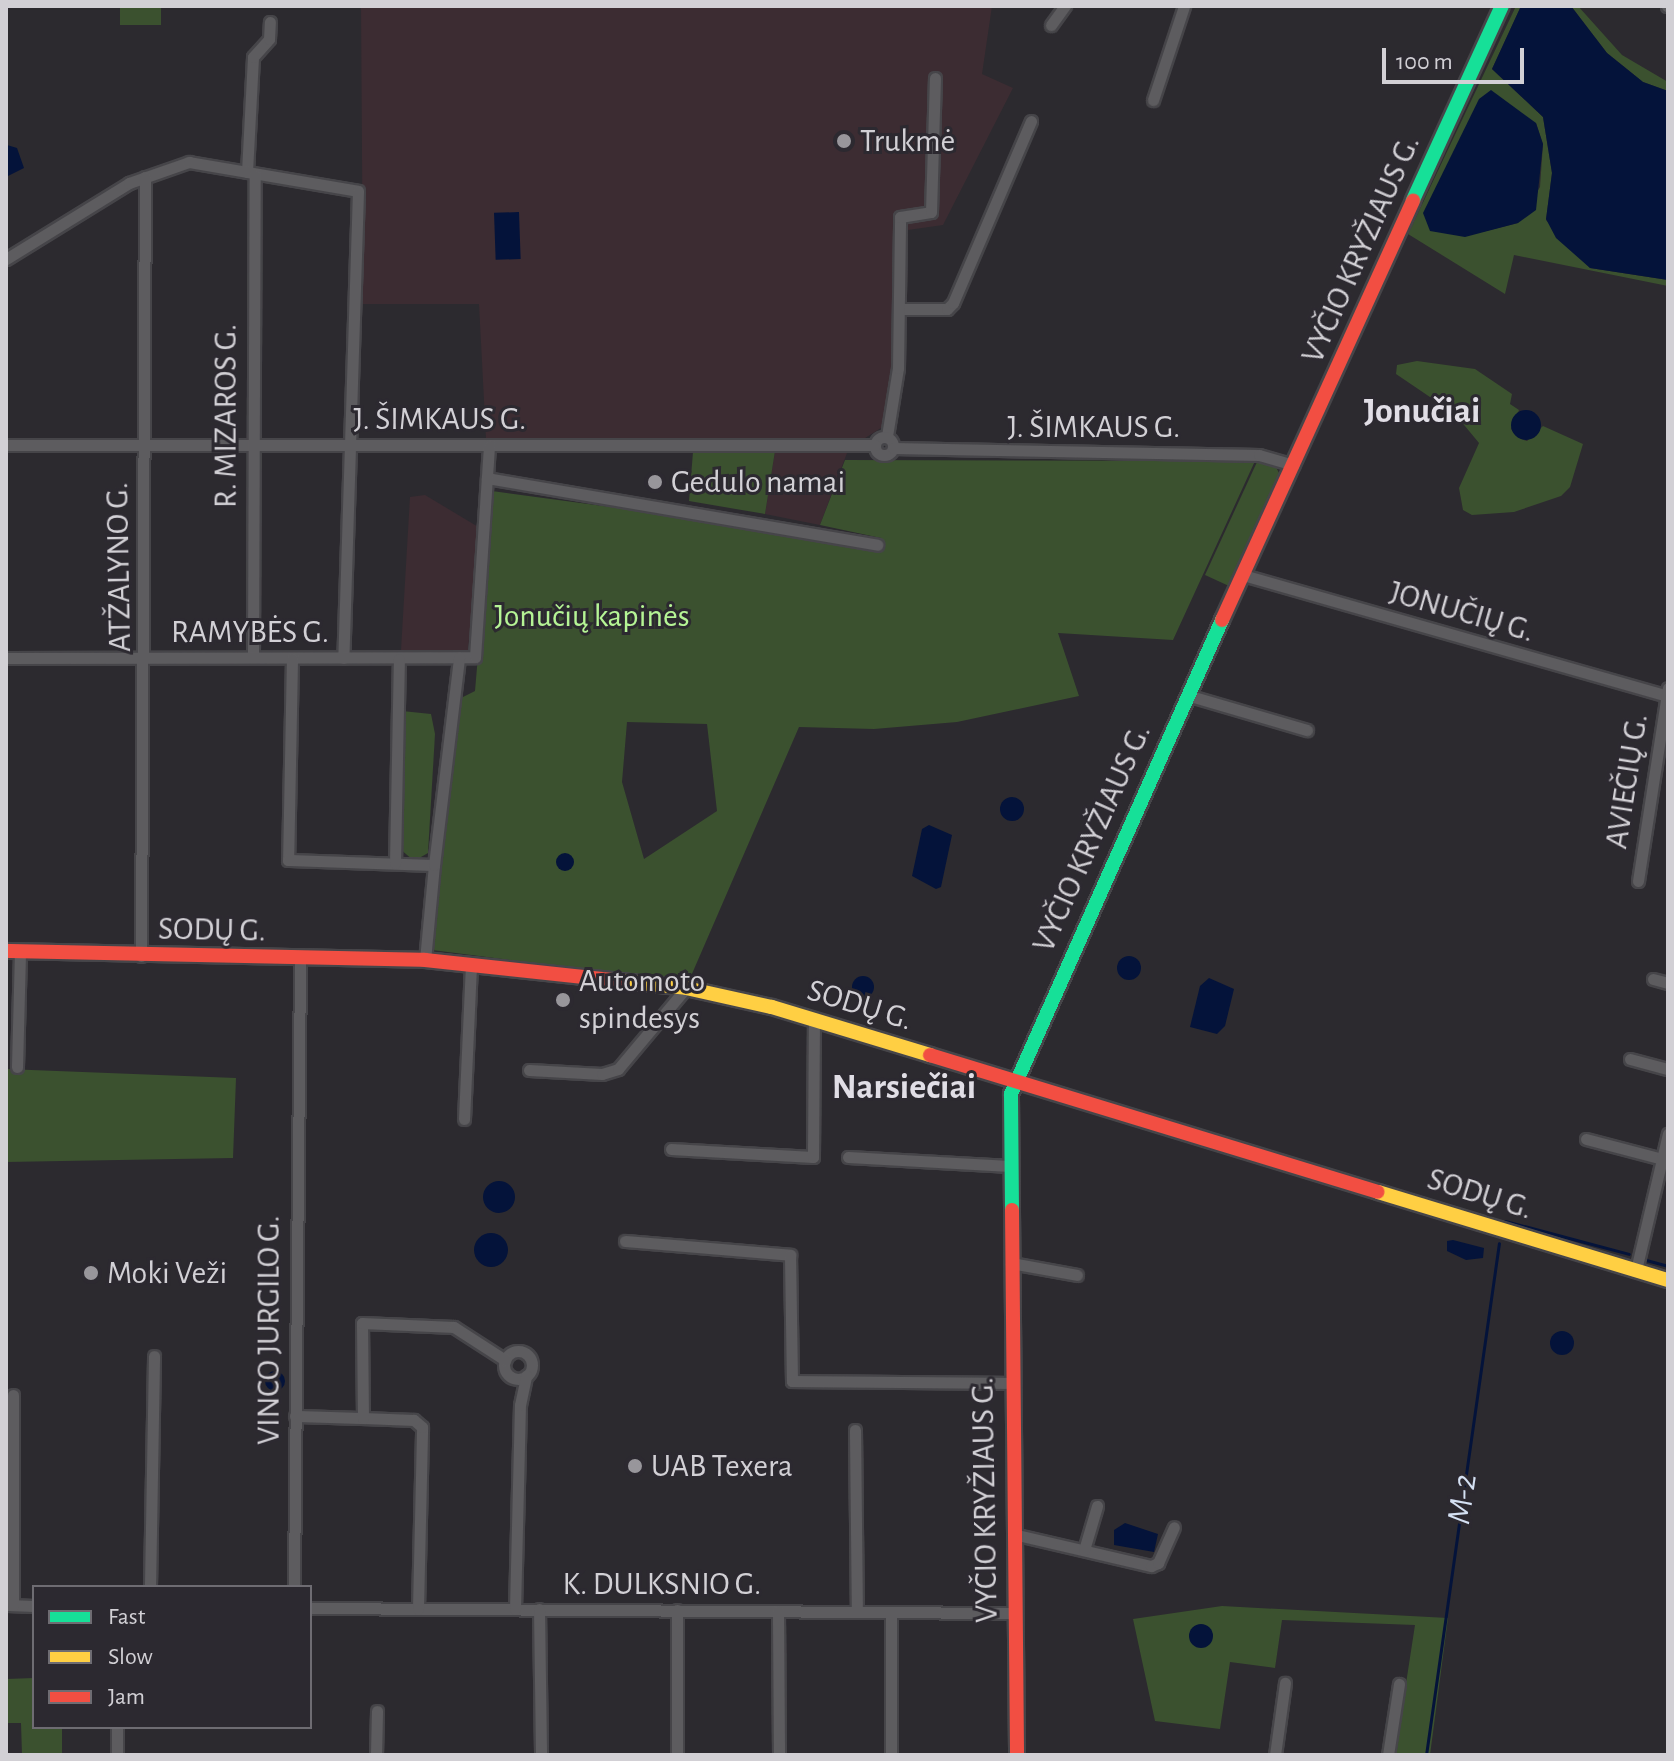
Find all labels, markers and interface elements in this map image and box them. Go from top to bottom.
scale bar [1386,32,1528,82]
text: 100 m [1396,50,1453,74]
place label: Trukmė [860,122,955,160]
street label: VYČIO KRYŽIAUS G. [1293,129,1429,369]
marker: Trukmė [835,132,853,150]
street label: R. MIZAROS G. [207,324,245,508]
district label: Jonučiai [1364,390,1480,434]
street label: J. ŠIMKAUS G. [354,400,526,438]
street label: J. ŠIMKAUS G. [1008,408,1180,446]
place label: Gedulo namai [671,463,845,501]
marker: Gedulo namai [646,473,664,491]
street label: ATŽALYNO G. [98,482,140,652]
street label: JONUČIŲ G. [1385,573,1539,651]
park label: Jonučių kapinės [494,597,690,635]
street label: RAMYBĖS G. [171,613,329,651]
street label: AVIEČIŲ G. [1597,711,1657,851]
street label: VYČIO KRYŽIAUS G. [1024,718,1160,958]
street label: SODŲ G. [158,910,266,950]
place label: Automoto spindesys [579,963,705,1038]
street label: SODŲ G. [803,971,917,1039]
marker: Automoto spindesys [554,991,572,1009]
district label: Narsiečiai [832,1066,976,1110]
street label: SODŲ G. [1423,1160,1537,1228]
street label: VINCO JURGILO G. [250,1215,288,1445]
place label: Moki Veži [107,1254,227,1292]
marker: Moki Veži [82,1264,100,1282]
street label: VYČIO KRYŽIAUS G. [964,1377,1006,1623]
place label: UAB Texera [651,1447,793,1485]
marker: UAB Texera [626,1457,644,1475]
water label: M-2 [1439,1471,1487,1527]
street label: K. DULKSNIO G. [563,1565,761,1603]
legend [32,1585,312,1729]
text: Fast [108,1605,145,1629]
text: Slow [108,1645,153,1669]
text: Jam [108,1685,145,1709]

